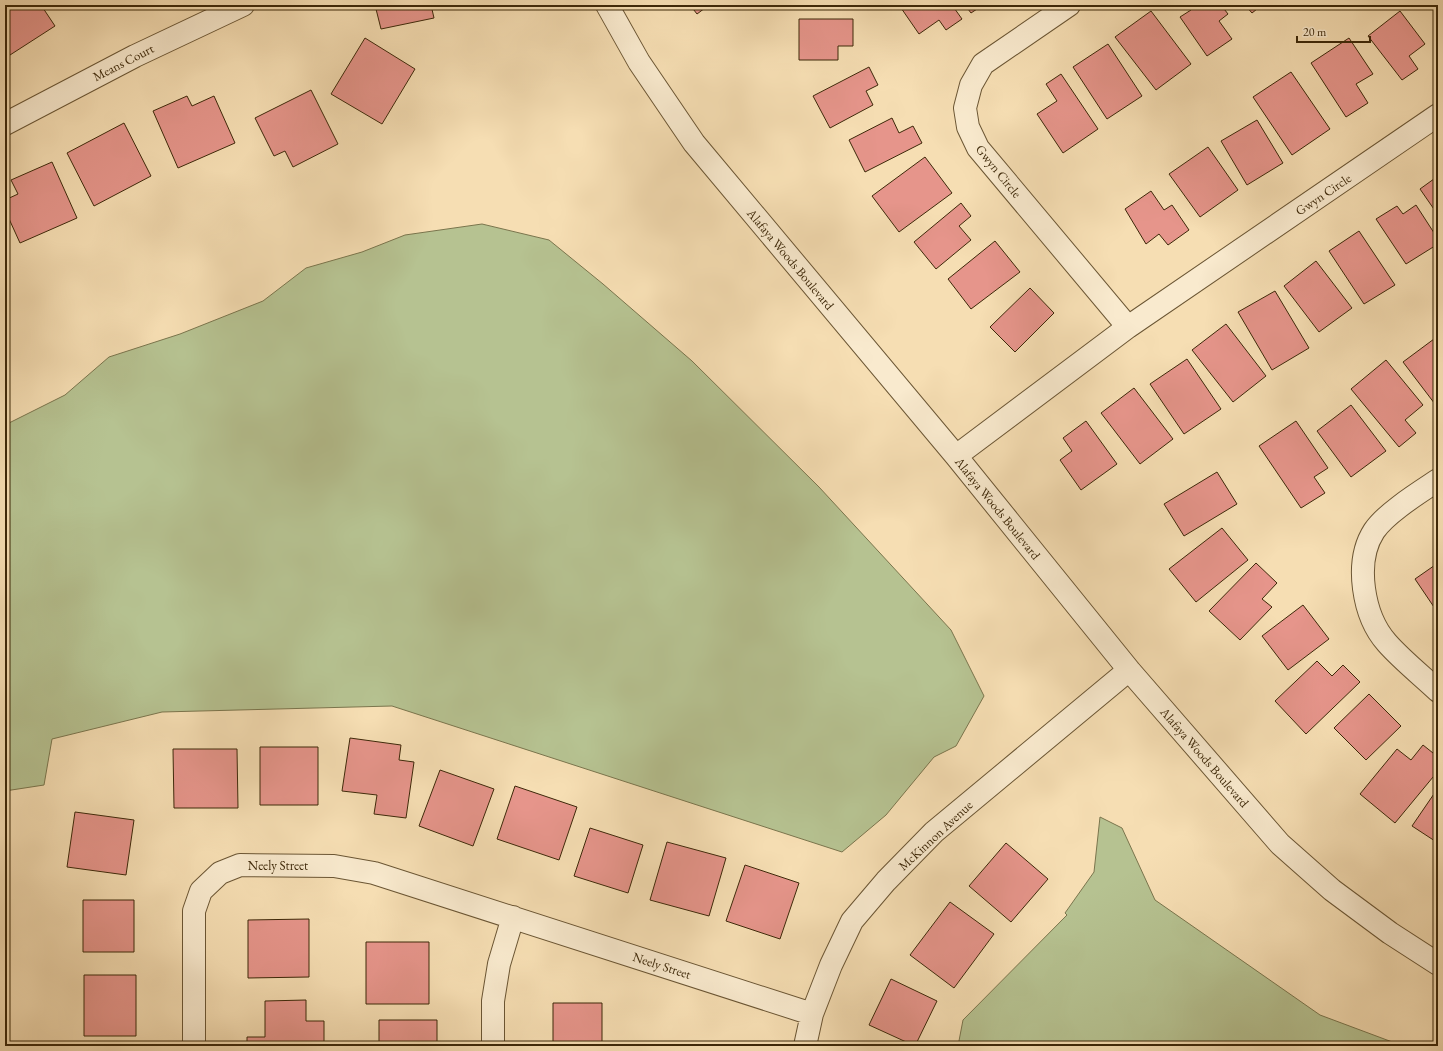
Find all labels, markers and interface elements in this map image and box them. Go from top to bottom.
scale bar [1297,18,1370,44]
text: 20 m [1303,24,1327,40]
street label: Means Court [90,40,157,85]
street label: Gwyn Circle [972,141,1025,201]
street label: Gwyn Circle [1292,170,1354,219]
street label: Alafaya Woods Boulevard [743,204,838,314]
street label: Alafaya Woods Boulevard [950,453,1044,563]
street label: Alafaya Woods Boulevard [1156,703,1253,811]
street label: McKinnon Avenue [895,797,976,874]
street label: Neely Street [248,857,308,874]
street label: Neely Street [631,948,693,983]

